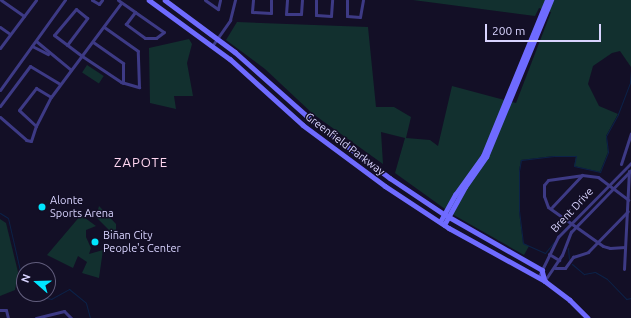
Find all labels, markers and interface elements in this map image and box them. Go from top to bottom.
scale bar [487,16,603,42]
text: 200 m [492,24,525,37]
street label: Greenfield Parkway [303,110,387,178]
district label: ZAPOTE [114,154,168,170]
street label: Brent Drive [548,185,596,235]
place label: Alonte Sports Arena [50,194,114,220]
marker: Alonte Sports Arena [37,202,47,212]
place label: Biñan City People's Center [103,229,181,255]
marker: Biñan City People's Center [90,237,100,247]
north arrow [16,262,56,302]
text: N [19,272,33,284]

